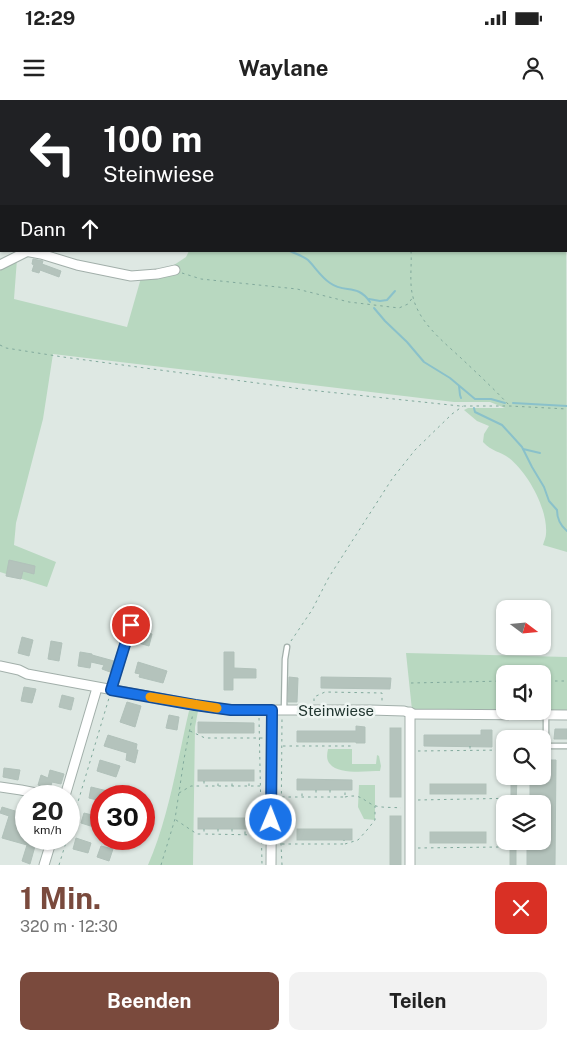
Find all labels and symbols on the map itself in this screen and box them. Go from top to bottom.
north arrow [496,600,551,655]
pin [110,604,152,646]
street label: Steinwiese [298,702,374,719]
speed limit sign: 30 [90,785,155,850]
position arrow [244,793,296,845]

